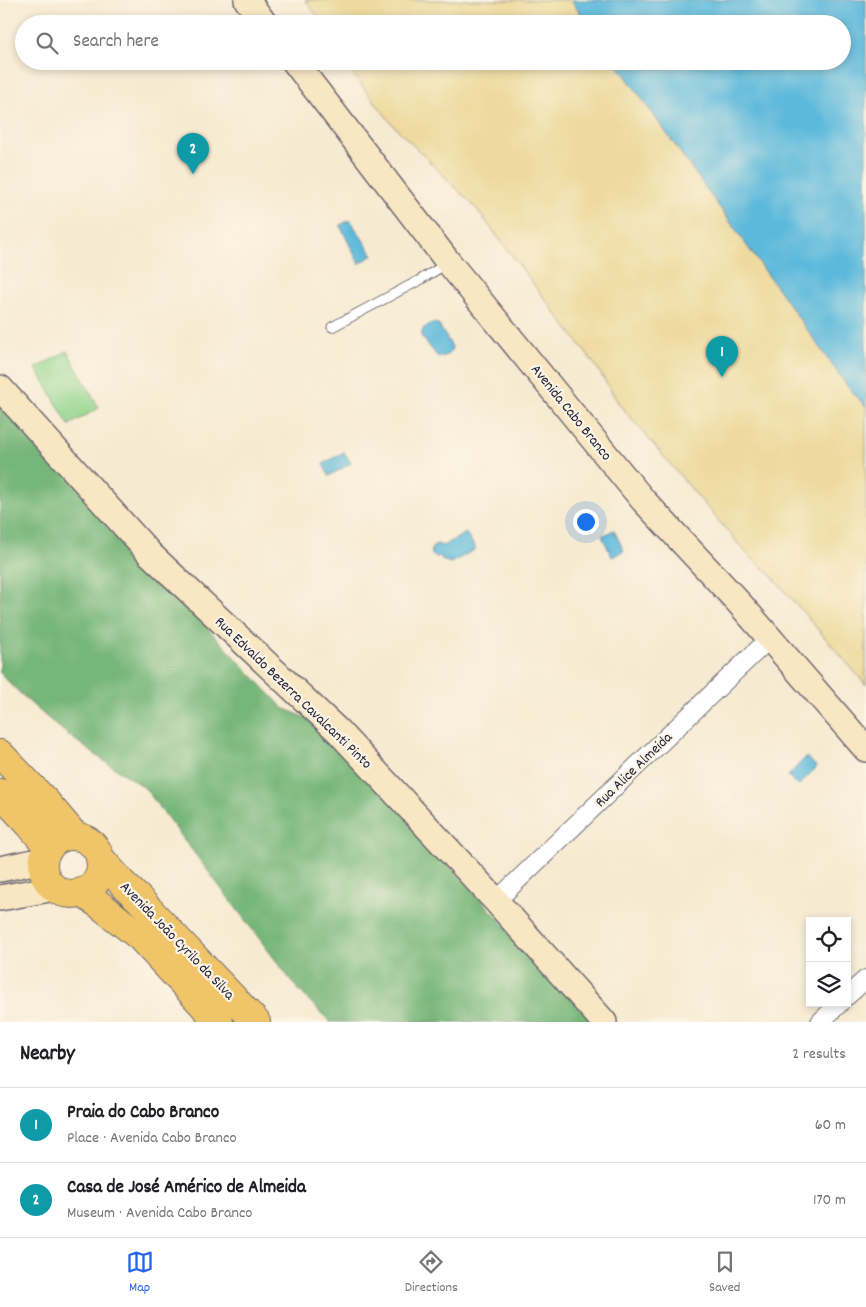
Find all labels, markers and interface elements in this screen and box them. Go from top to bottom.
search box [15,15,851,70]
icon: search [33,29,61,57]
text: Search here [73,29,159,56]
pin: 2 [177,133,209,174]
pin: 1 [706,336,738,377]
street label: Avenida Cabo Branco [525,360,617,467]
your location [573,509,599,535]
street label: Rua Edvaldo Bezerra Cavalcanti Pinto [209,612,377,775]
street label: Rua Alice Almeida [591,727,679,813]
street label: Avenida João Cyrilo da Silva [114,877,240,1006]
map controls [806,917,851,1007]
button: locate [806,917,851,962]
button: layers [806,962,851,1007]
text: Nearby [20,1040,75,1070]
text: 2 results [792,1043,846,1066]
text: Praia do Cabo Branco [67,1100,219,1127]
text: 1 [34,1114,38,1137]
text: 60 m [815,1114,846,1137]
text: Place · Avenida Cabo Branco [67,1127,237,1150]
text: Casa de José Américo de Almeida [67,1175,306,1202]
text: 2 [33,1189,40,1212]
text: 170 m [813,1189,846,1212]
text: Museum · Avenida Cabo Branco [67,1202,252,1225]
tab: Map [126,1248,154,1298]
tab: Directions [405,1248,458,1298]
tab: Saved [709,1248,740,1298]

